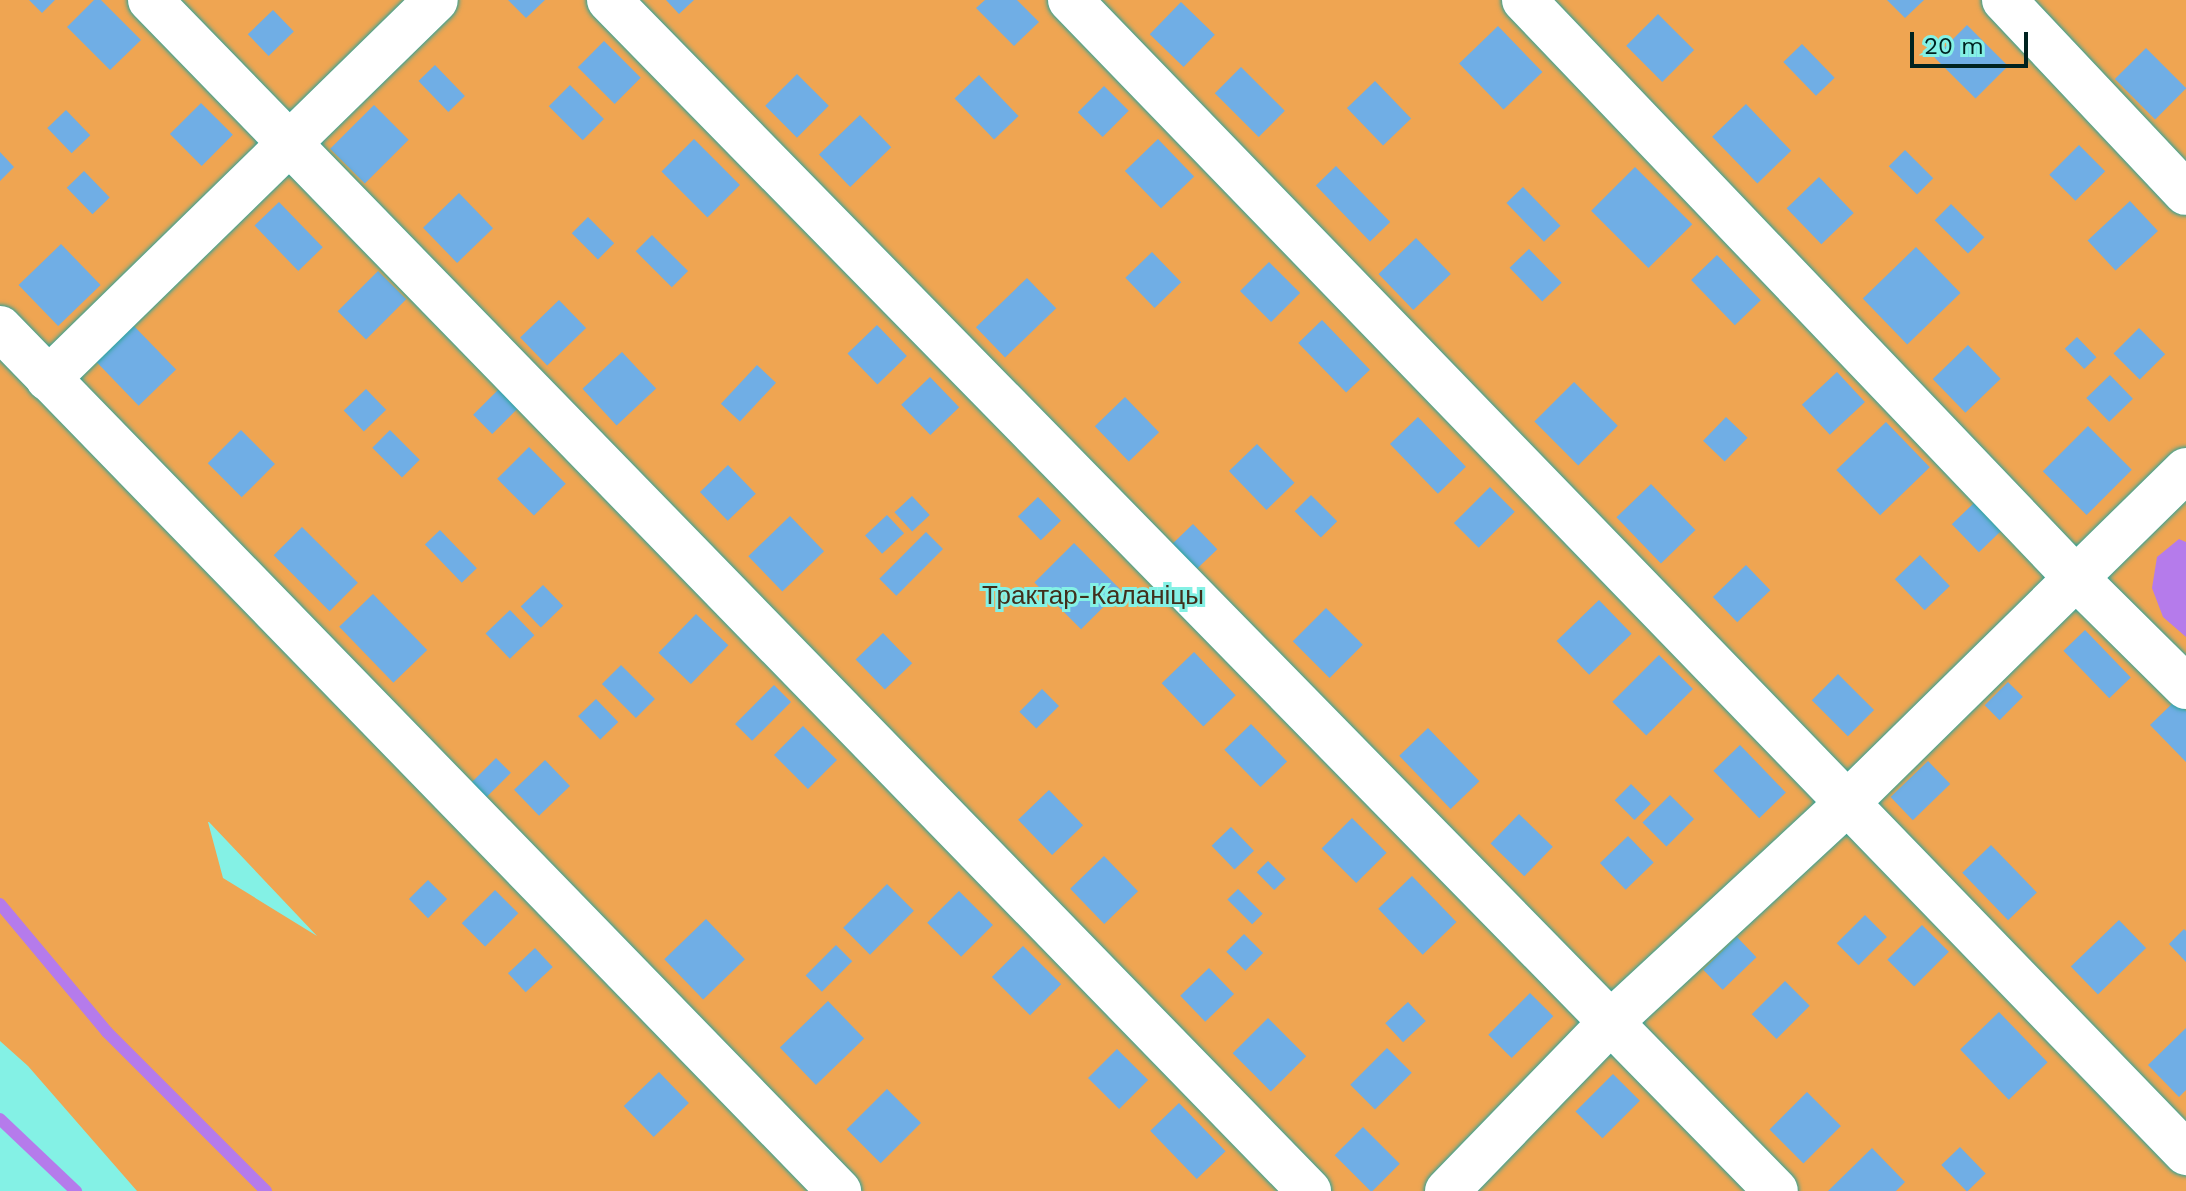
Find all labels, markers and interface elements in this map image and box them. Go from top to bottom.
scale bar [1914,16,2032,66]
text: 20 m [1924,32,1984,60]
park label: Трактар-Каланіцы [982,580,1204,612]

